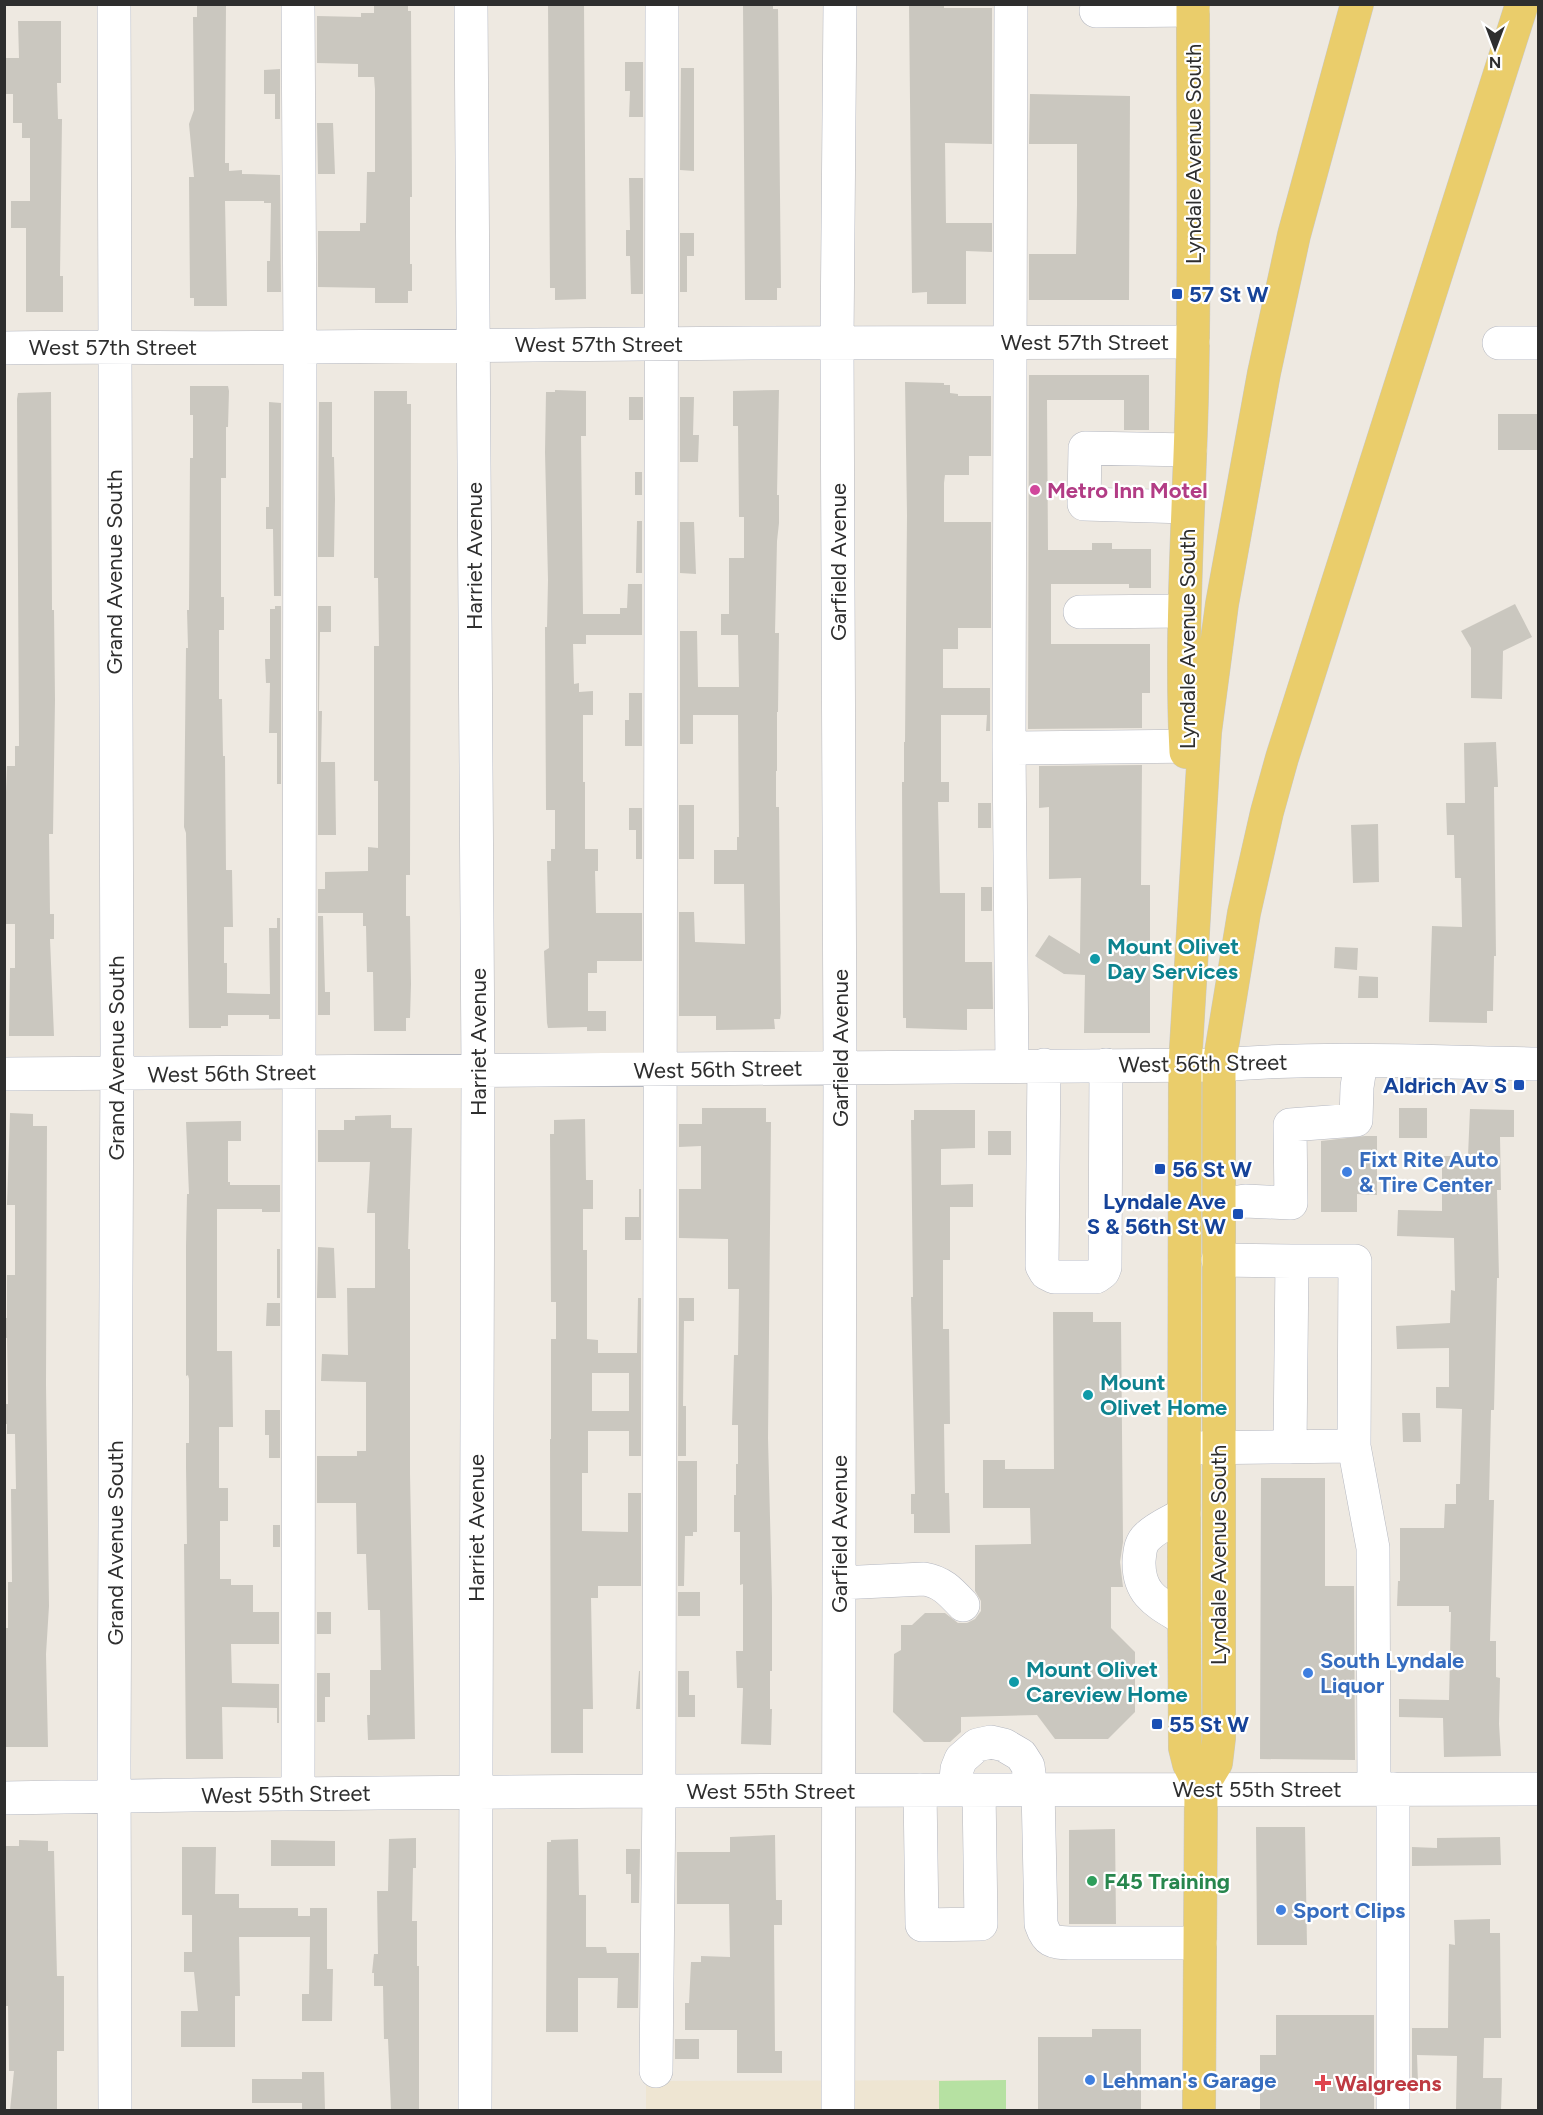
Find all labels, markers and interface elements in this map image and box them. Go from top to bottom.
north arrow [1465,18,1525,78]
street label: Lyndale Avenue South [1180,44,1207,264]
text: N [1489,53,1501,72]
place label: 57 St W [1189,281,1269,308]
marker: 57 St W [1170,287,1184,301]
street label: West 57th Street [1001,329,1169,356]
street label: West 57th Street [515,331,683,358]
street label: West 57th Street [29,334,197,361]
street label: Grand Avenue South [101,470,128,674]
place label: Metro Inn Motel [1047,477,1208,504]
street label: Harriet Avenue [461,482,488,630]
street label: Garfield Avenue [825,483,852,641]
marker: Metro Inn Motel [1028,483,1042,497]
street label: Lyndale Avenue South [1174,529,1201,749]
place label: Mount Olivet Day Services [1107,933,1239,985]
marker: Mount Olivet Day Services [1088,952,1102,966]
street label: Grand Avenue South [103,956,130,1160]
street label: Harriet Avenue [465,968,492,1116]
street label: Garfield Avenue [827,969,854,1127]
street label: West 56th Street [1118,1049,1288,1078]
street label: West 56th Street [633,1055,803,1084]
street label: West 56th Street [147,1059,317,1088]
place label: Aldrich Av S [1383,1072,1507,1099]
marker: Aldrich Av S [1512,1078,1526,1092]
place label: Fixt Rite Auto & Tire Center [1359,1146,1499,1198]
place label: 56 St W [1172,1156,1252,1183]
marker: 56 St W [1153,1162,1167,1176]
marker: Fixt Rite Auto & Tire Center [1340,1165,1354,1179]
place label: Lyndale Ave S & 56th St W [1087,1188,1226,1240]
marker: Lyndale Ave S & 56th St W [1231,1207,1245,1221]
place label: Mount Olivet Home [1100,1369,1227,1421]
marker: Mount Olivet Home [1081,1388,1095,1402]
street label: Grand Avenue South [102,1441,129,1645]
street label: Lyndale Avenue South [1205,1445,1232,1665]
street label: Harriet Avenue [463,1454,490,1602]
street label: Garfield Avenue [826,1455,853,1613]
place label: South Lyndale Liquor [1320,1647,1464,1699]
place label: Mount Olivet Careview Home [1026,1656,1188,1708]
marker: South Lyndale Liquor [1301,1666,1315,1680]
marker: Mount Olivet Careview Home [1007,1675,1021,1689]
place label: 55 St W [1169,1711,1249,1738]
marker: 55 St W [1150,1717,1164,1731]
street label: West 55th Street [1172,1776,1342,1803]
street label: West 55th Street [686,1778,856,1805]
street label: West 55th Street [201,1780,371,1809]
place label: F45 Training [1104,1868,1230,1895]
marker: F45 Training [1085,1874,1099,1888]
place label: Sport Clips [1293,1897,1405,1924]
marker: Sport Clips [1274,1903,1288,1917]
place label: Lehman's Garage [1102,2067,1276,2094]
place label: Walgreens [1335,2070,1442,2097]
marker: Lehman's Garage [1083,2073,1097,2087]
marker: Walgreens [1316,2076,1330,2090]

